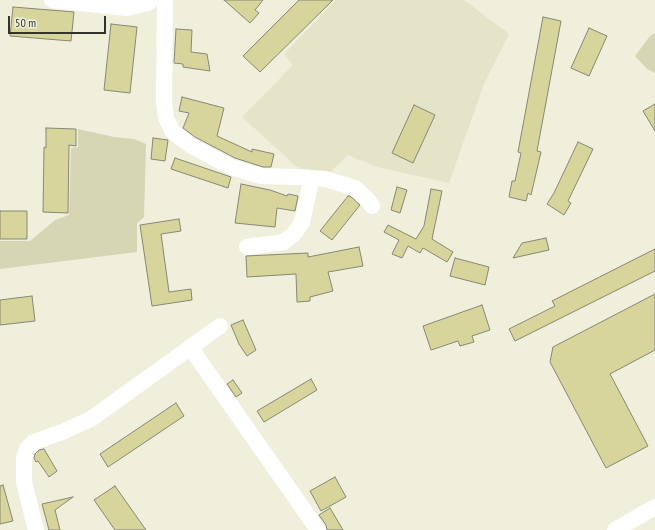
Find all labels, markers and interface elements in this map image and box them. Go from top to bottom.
scale bar [10,8,108,34]
text: 50 m [15,15,36,30]

